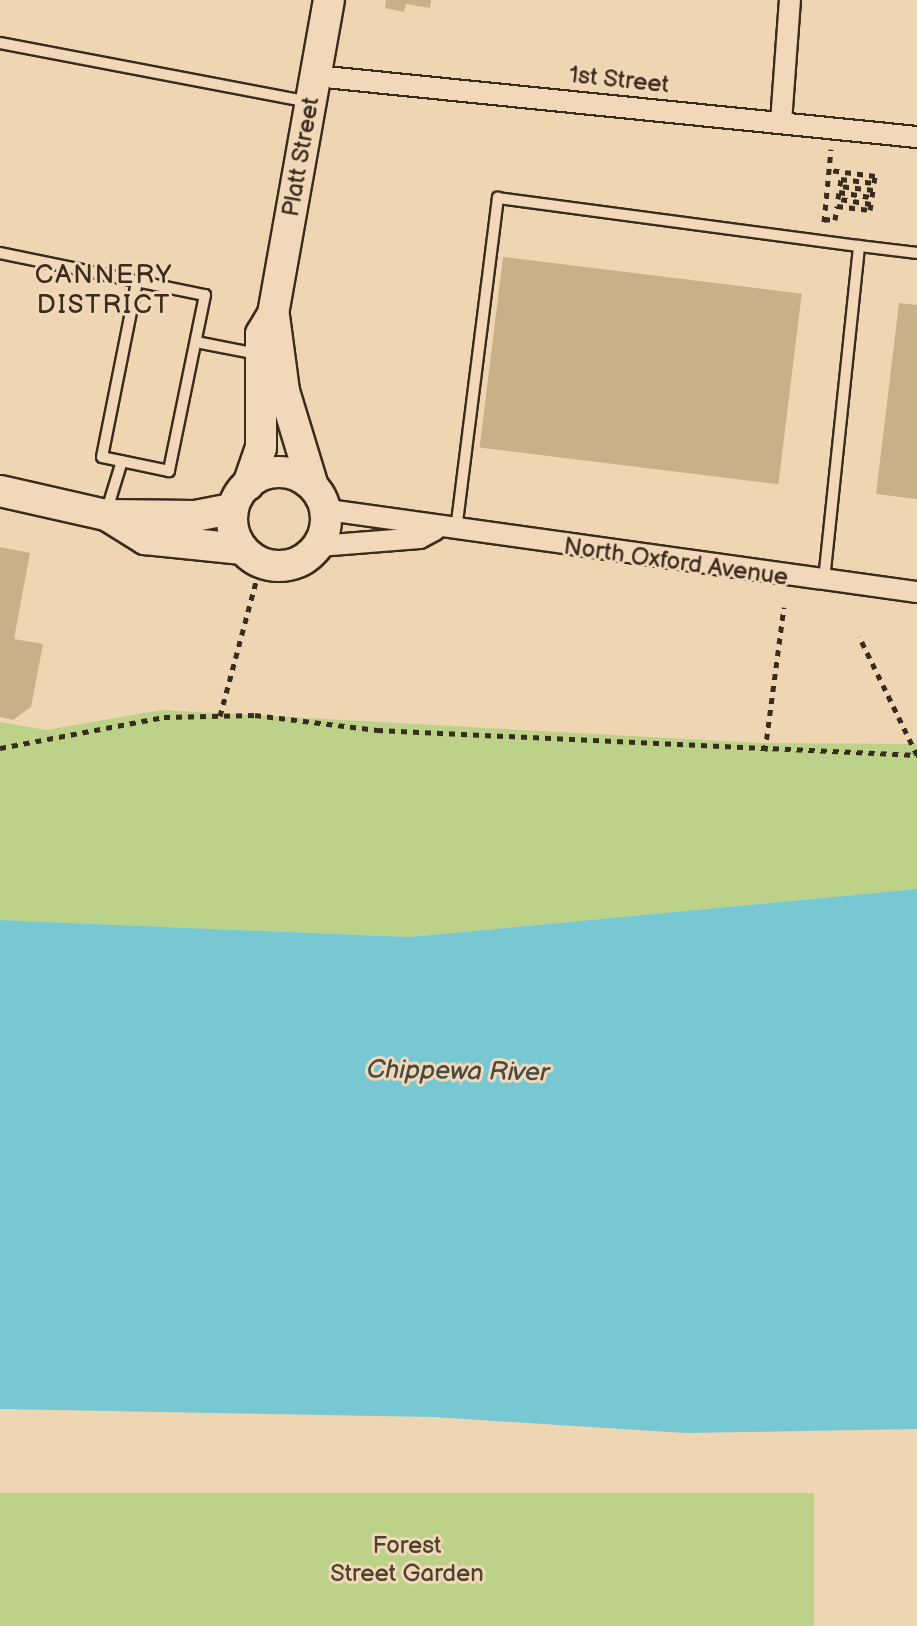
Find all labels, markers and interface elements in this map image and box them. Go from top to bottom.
street label: 1st Street [567,60,671,100]
street label: Platt Street [276,95,326,219]
district label: CANNERY DISTRICT [35,260,173,322]
street label: North Oxford Avenue [562,532,790,592]
water label: Chippewa River [366,1055,550,1089]
park label: Forest Street Garden [330,1532,484,1588]

